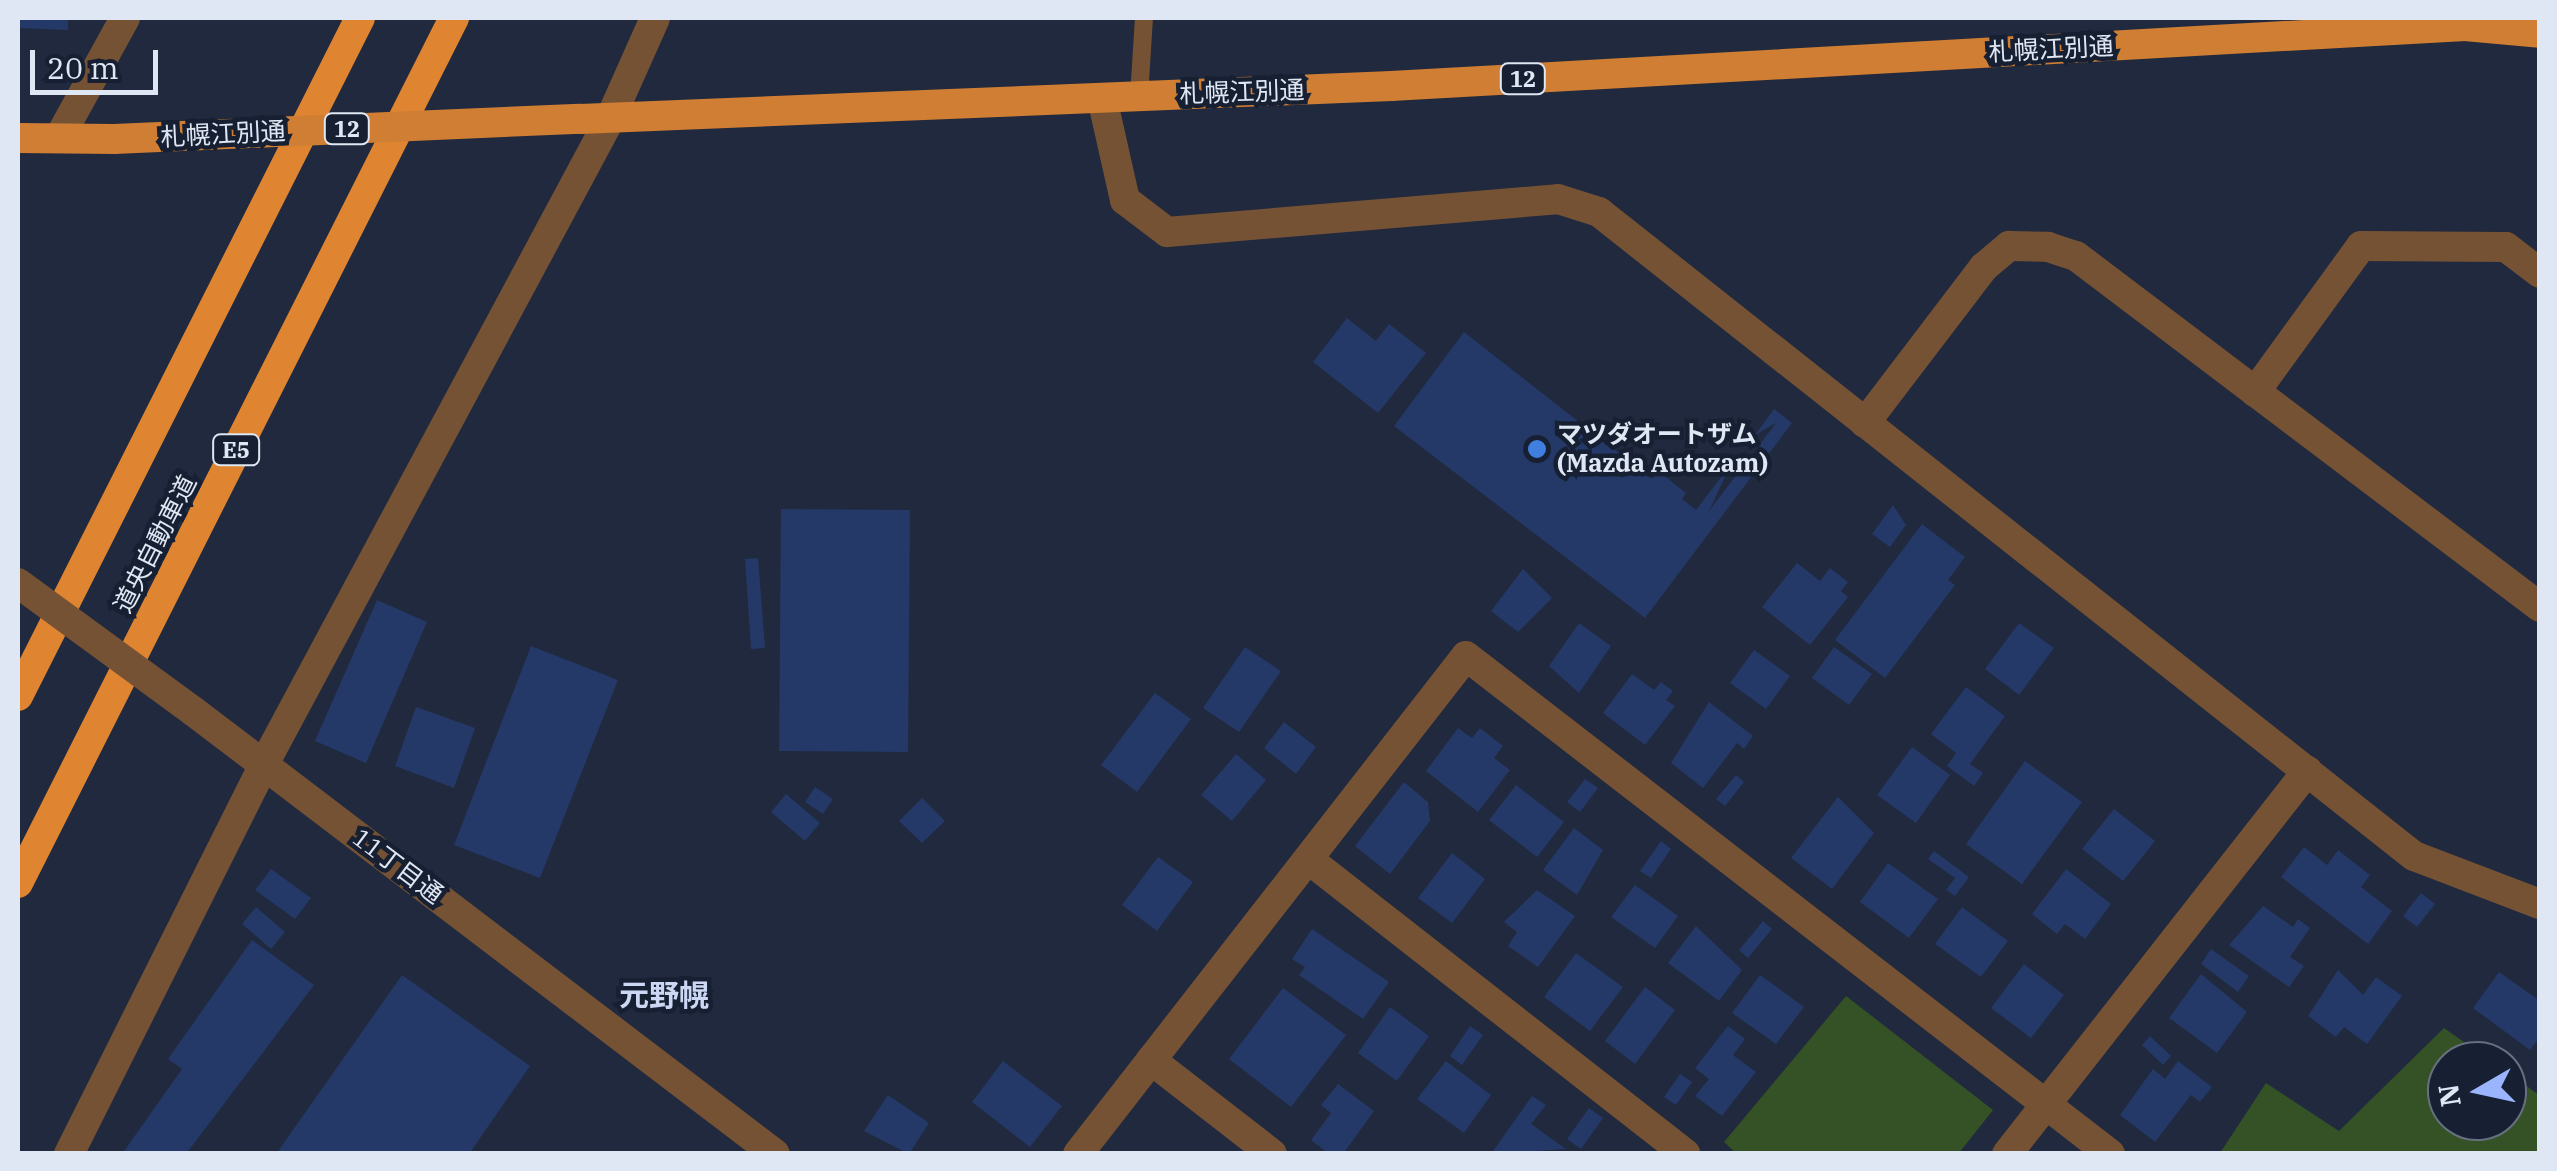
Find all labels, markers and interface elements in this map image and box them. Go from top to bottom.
scale bar [35,30,162,92]
street label: 札幌江別通 [1988,31,2114,67]
text: 20 m [47,48,119,87]
road number: 12 [1498,62,1548,96]
street label: 札幌江別通 [1179,75,1305,109]
road number: 12 [322,112,372,146]
street label: 札幌江別通 [160,116,286,152]
place label: マツダオートザム (Mazda Autozam) [1557,420,1768,479]
road number: E5 [211,433,261,467]
marker: マツダオートザム (Mazda Autozam) [1526,438,1548,460]
street label: 道央自動車道 [108,470,202,618]
street label: 11丁目通 [347,822,449,910]
district label: 元野幌 [619,977,709,1013]
north arrow [2427,1041,2527,1141]
text: N [2429,1082,2469,1109]

